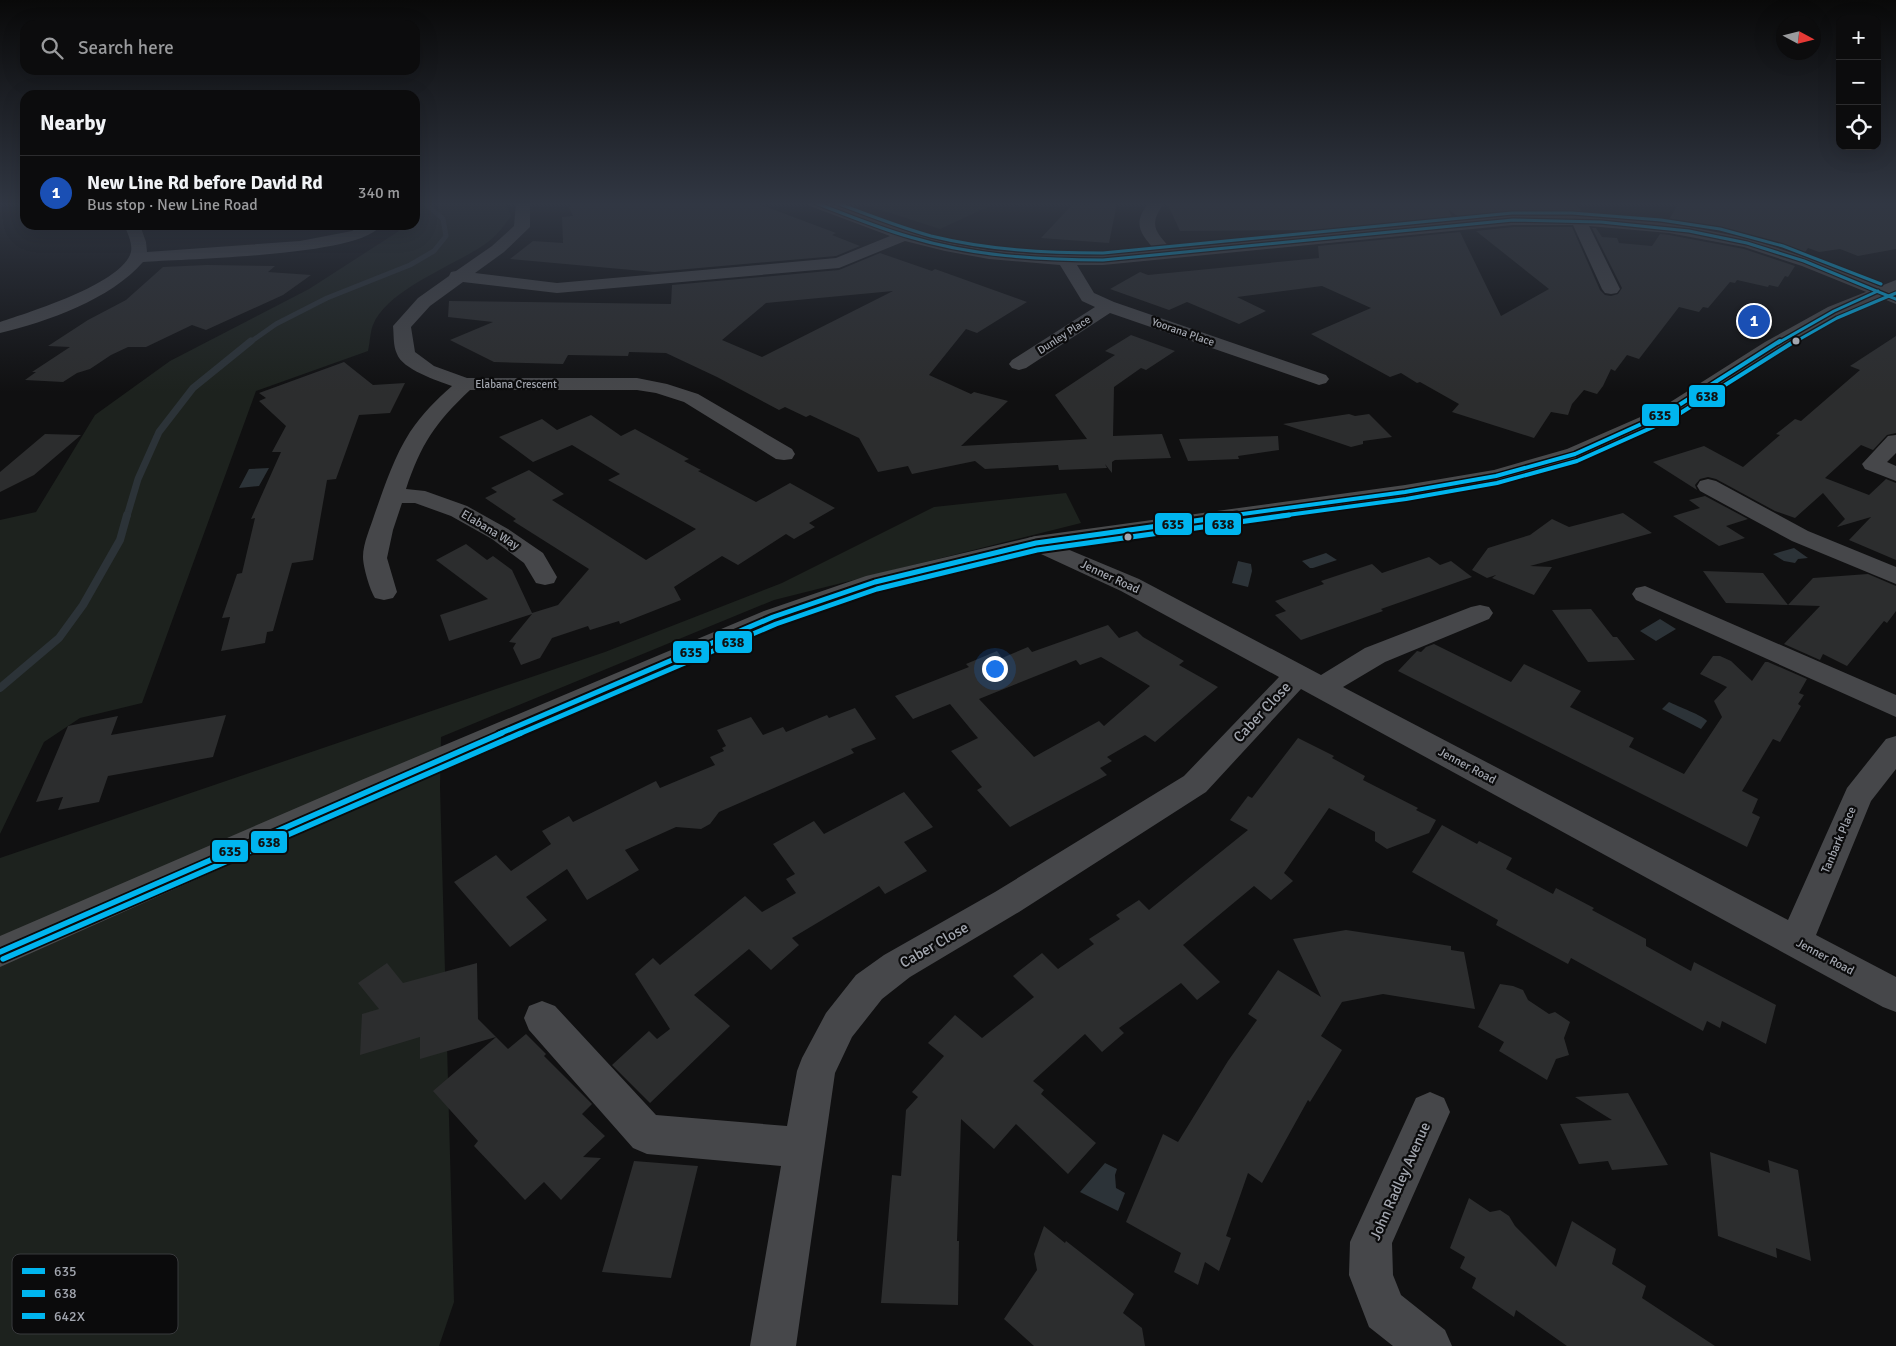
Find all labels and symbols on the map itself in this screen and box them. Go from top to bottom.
north arrow [1776,15,1821,60]
pin: 1 [1738,302,1770,340]
street label: Dunley Place [1035,313,1093,357]
street label: Yoorana Place [1150,315,1216,349]
unlabelled marker [1791,336,1801,346]
street label: Elabana Crescent [475,378,557,391]
line badge: 638 [1688,384,1726,408]
text: 638 [1696,388,1719,405]
line badge: 635 [1641,403,1680,427]
text: 635 [1649,407,1671,424]
street label: Elabana Way [458,507,522,553]
line badge: 635 [1154,512,1193,536]
line badge: 638 [1204,512,1242,536]
text: 635 [1162,516,1184,533]
text: 638 [1212,516,1235,533]
unlabelled marker [1123,532,1133,542]
street label: Jenner Road [1078,557,1142,597]
line badge: 638 [714,630,753,654]
text: 638 [722,634,745,651]
line badge: 635 [672,640,710,664]
text: 635 [680,644,702,661]
your location [982,656,1008,682]
street label: Caber Close [1230,678,1294,746]
street label: Jenner Road [1436,745,1498,787]
street label: Tanbark Place [1818,804,1860,876]
line badge: 638 [250,830,288,854]
text: 638 [258,834,281,851]
line badge: 635 [211,839,249,863]
text: 635 [219,843,241,860]
street label: Caber Close [897,918,971,972]
street label: Jenner Road [1794,936,1856,978]
street label: John Radley Avenue [1366,1119,1434,1243]
legend [12,1254,178,1334]
text: 635 [54,1263,77,1280]
text: 638 [54,1285,77,1302]
text: 642X [54,1308,85,1325]

